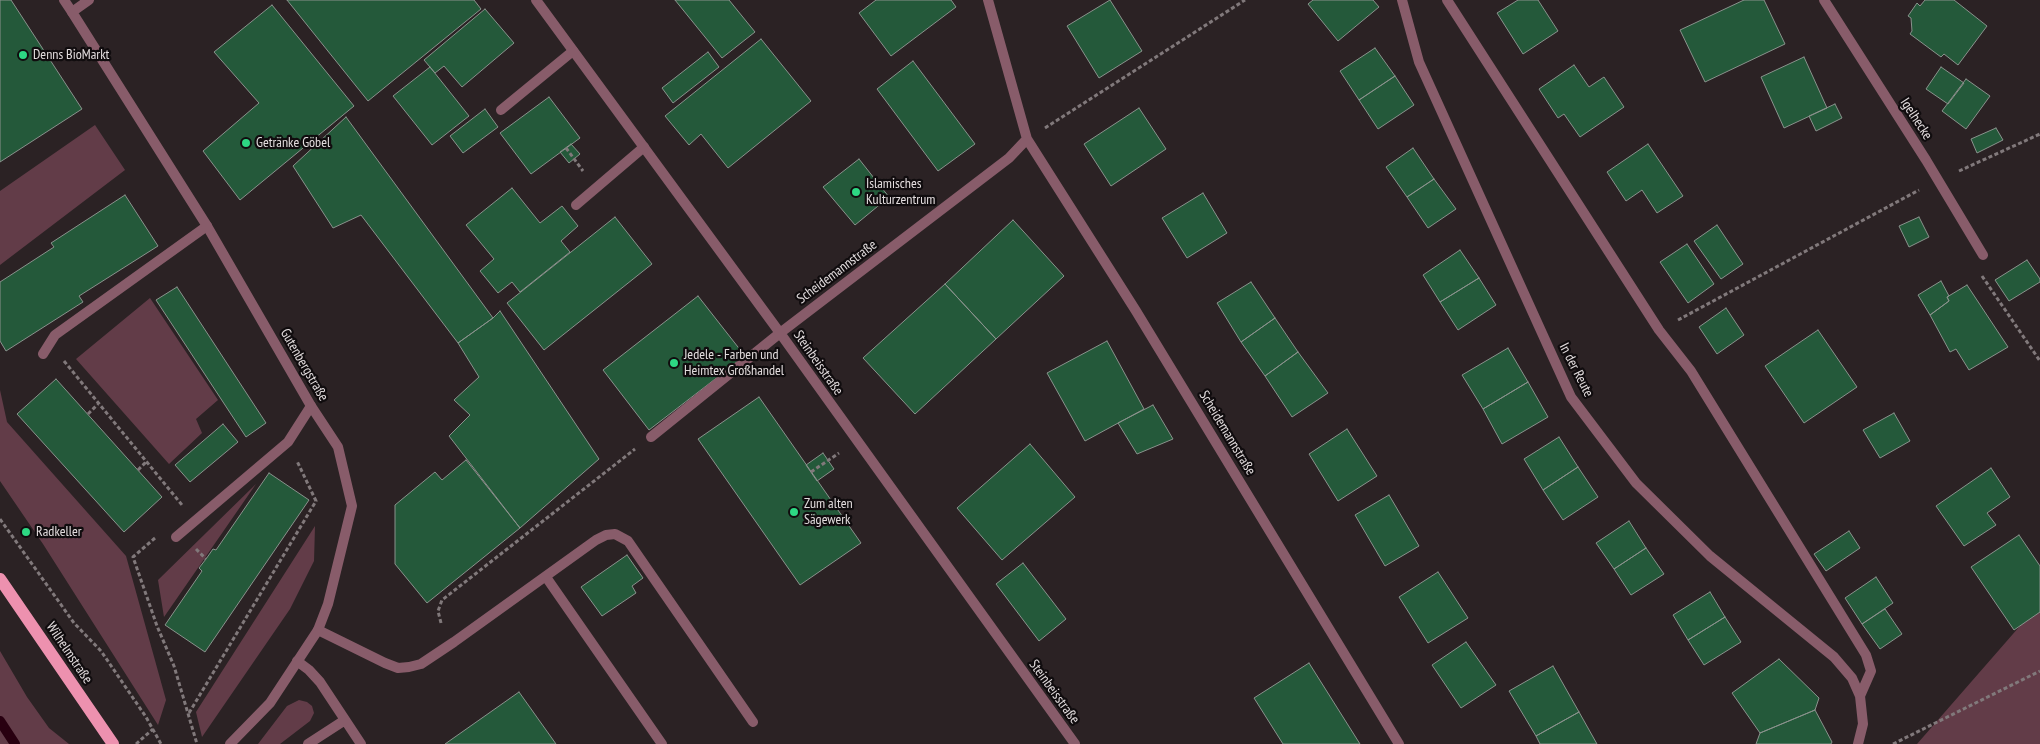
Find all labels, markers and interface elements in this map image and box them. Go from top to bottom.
place label: Denns BioMarkt [33,47,109,63]
marker: Denns BioMarkt [17,49,29,61]
street label: Igelhecke [1896,95,1936,143]
place label: Getränke Göbel [256,135,330,151]
marker: Getränke Göbel [240,137,252,149]
place label: Islamisches Kulturzentrum [866,176,935,208]
marker: Islamisches Kulturzentrum [850,186,862,198]
street label: Scheidemannstraße [794,237,880,307]
street label: Gutenbergstraße [276,326,332,404]
street label: Steinbeisstraße [790,327,846,399]
street label: In der Reute [1555,340,1597,400]
place label: Jedele - Farben und Heimtex Großhandel [684,347,784,380]
marker: Jedele - Farben und Heimtex Großhandel [668,357,680,369]
street label: Scheidemannstraße [1195,388,1259,478]
place label: Zum alten Sägewerk [804,496,853,528]
marker: Zum alten Sägewerk [788,506,800,518]
place label: Radkeller [36,524,82,540]
marker: Radkeller [20,526,32,538]
street label: Wilhelmstraße [42,619,96,687]
street label: Steinbeisstraße [1025,657,1083,727]

